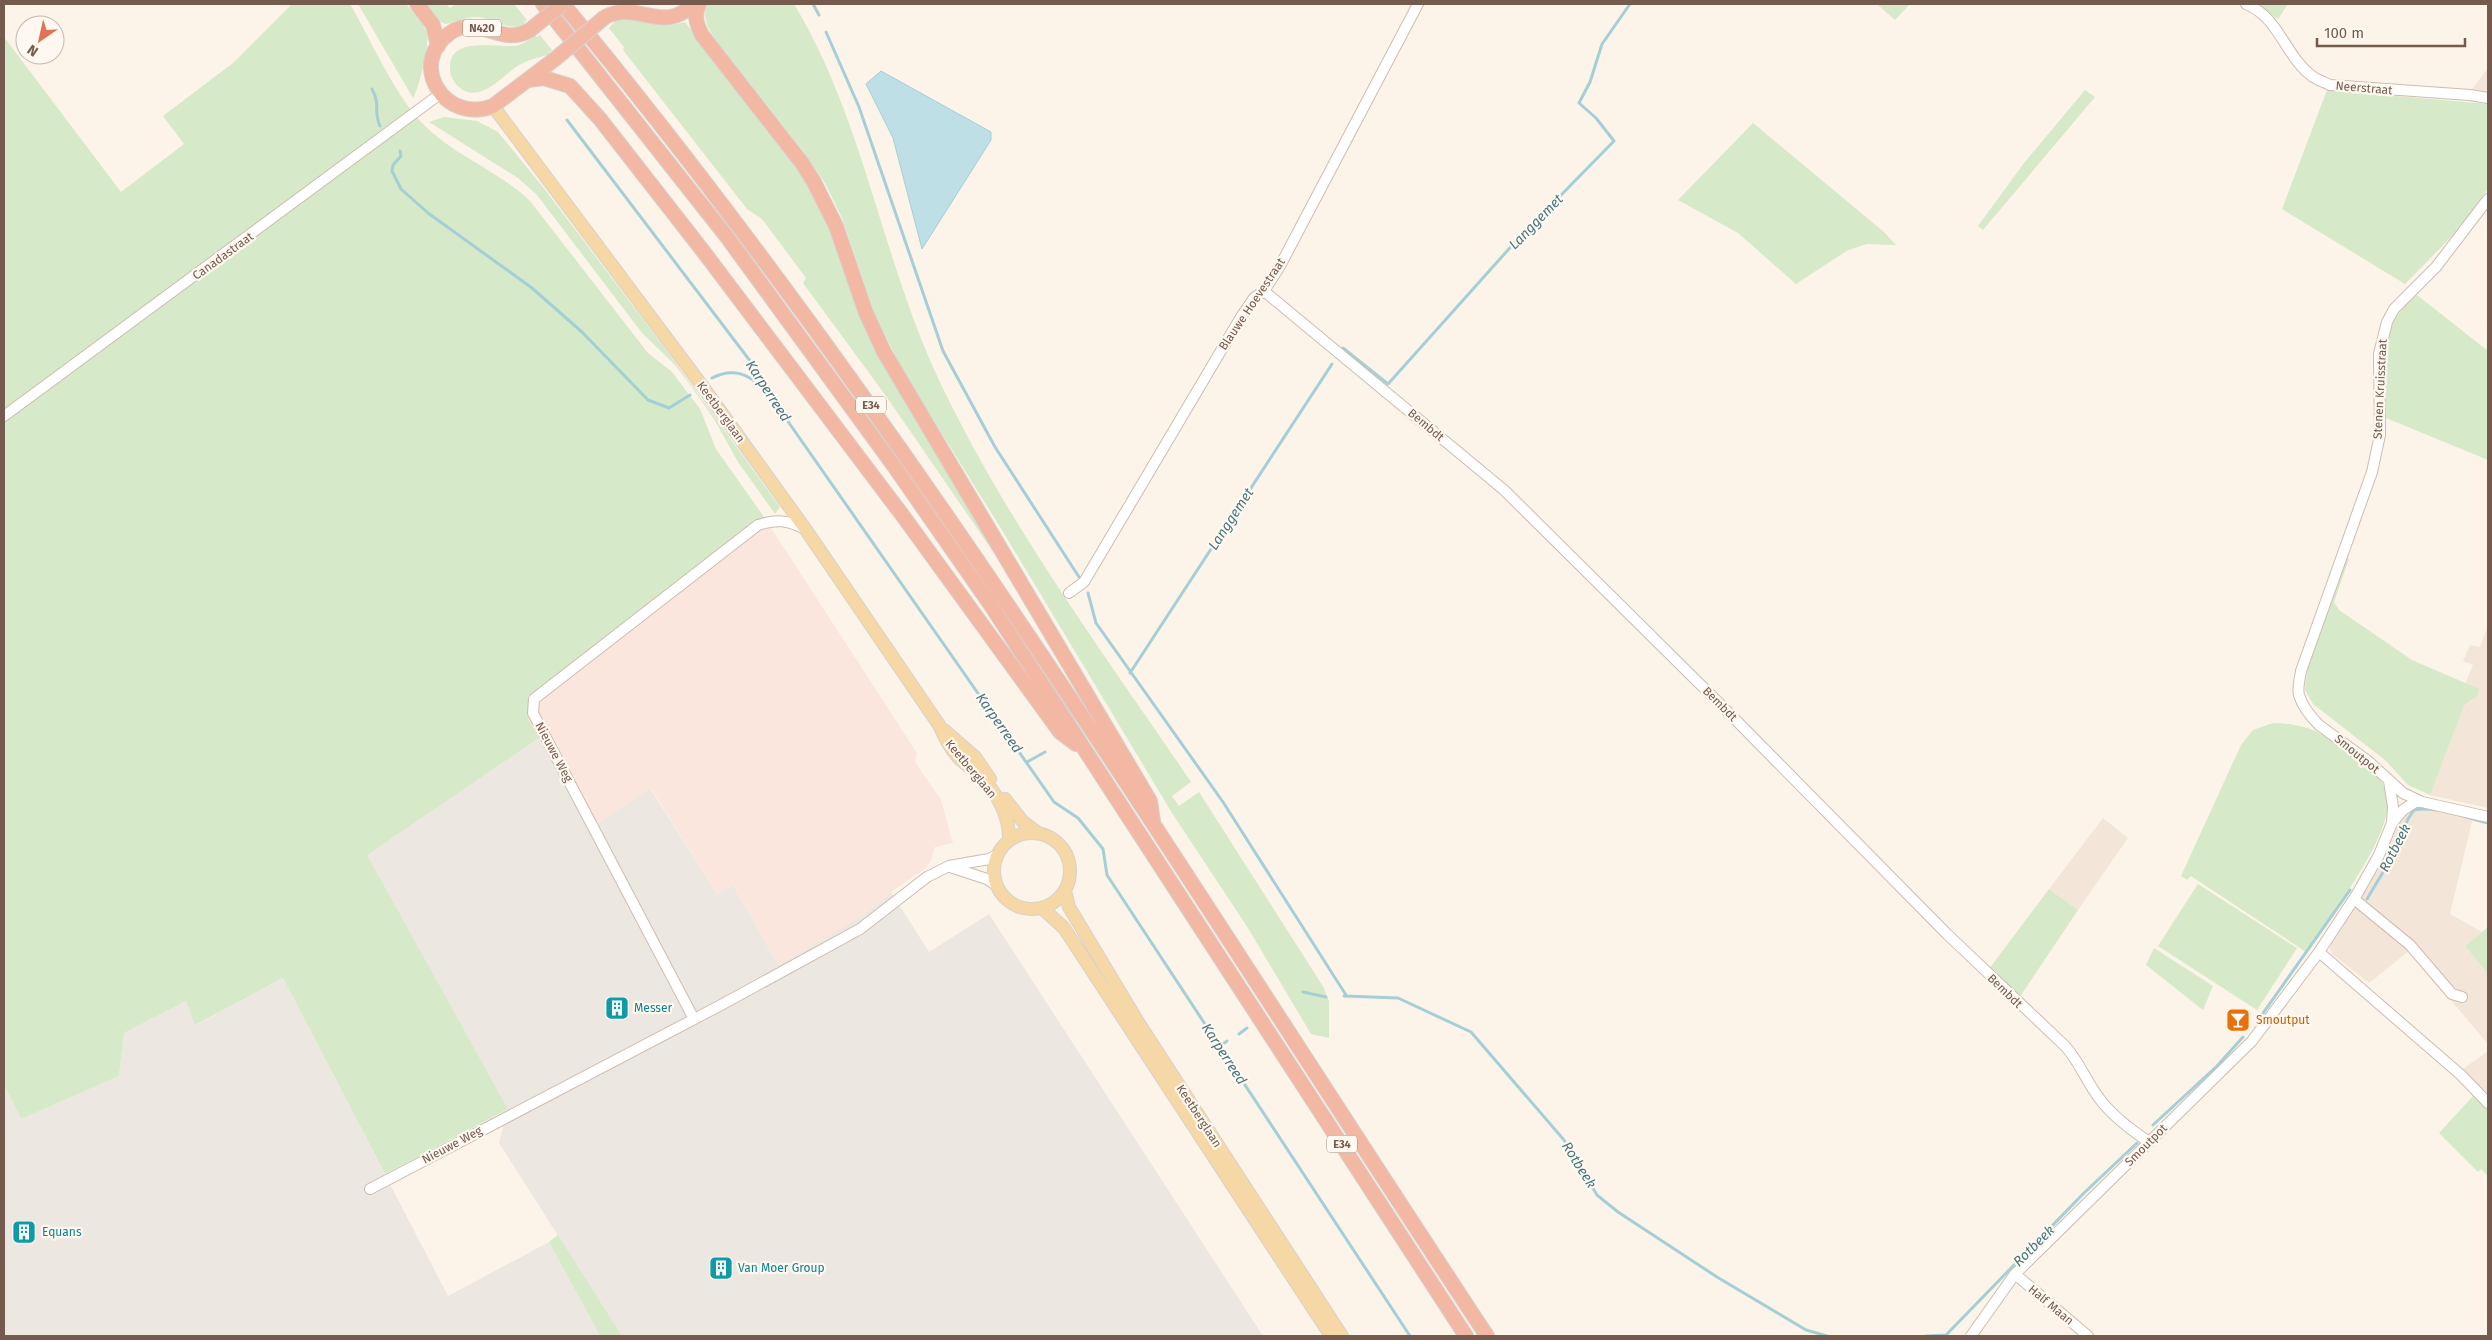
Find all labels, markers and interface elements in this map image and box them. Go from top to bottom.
north arrow [15,15,65,65]
scale bar [2317,15,2464,47]
road number: N420 [463,19,501,36]
text: 100 m [2324,24,2364,42]
text: N [24,41,42,60]
street label: Neerstraat [2335,79,2394,98]
water label: Langgemet [1506,191,1567,253]
street label: Canadastraat [190,229,257,283]
street label: Blauwe Hoevestraat [1216,255,1288,353]
street label: Stenen Kruisstraat [2370,338,2390,439]
water label: Karperreed [742,357,794,425]
street label: Keetberglaan [694,379,748,445]
road number: E34 [856,396,886,414]
street label: Bembdt [1405,406,1447,445]
water label: Langgemet [1205,485,1257,553]
street label: Bembdt [1700,684,1741,725]
water label: Karperreed [972,690,1026,756]
street label: Nieuwe Weg [532,720,576,785]
street label: Smoutpot [2332,732,2383,777]
street label: Keetberglaan [942,737,1000,801]
water label: Rotbeek [2376,821,2414,875]
street label: Bembdt [1985,971,2026,1011]
building icon: Messer [604,995,630,1021]
place label: Messer [634,1001,673,1015]
bar icon: Smoutput [2225,1007,2251,1033]
place label: Smoutput [2256,1013,2310,1027]
water label: Karperreed [1198,1020,1250,1088]
street label: Keetberglaan [1173,1082,1225,1150]
street label: Smoutpot [2122,1121,2170,1169]
street label: Nieuwe Weg [420,1123,485,1167]
road number: E34 [1327,1136,1357,1152]
water label: Rotbeek [1558,1139,1600,1192]
building icon: Equans [11,1219,37,1245]
water label: Rotbeek [2010,1222,2058,1270]
place label: Equans [42,1225,82,1239]
building icon: Van Moer Group [708,1255,734,1281]
place label: Van Moer Group [738,1261,825,1275]
street label: Half Maan [2026,1282,2076,1328]

